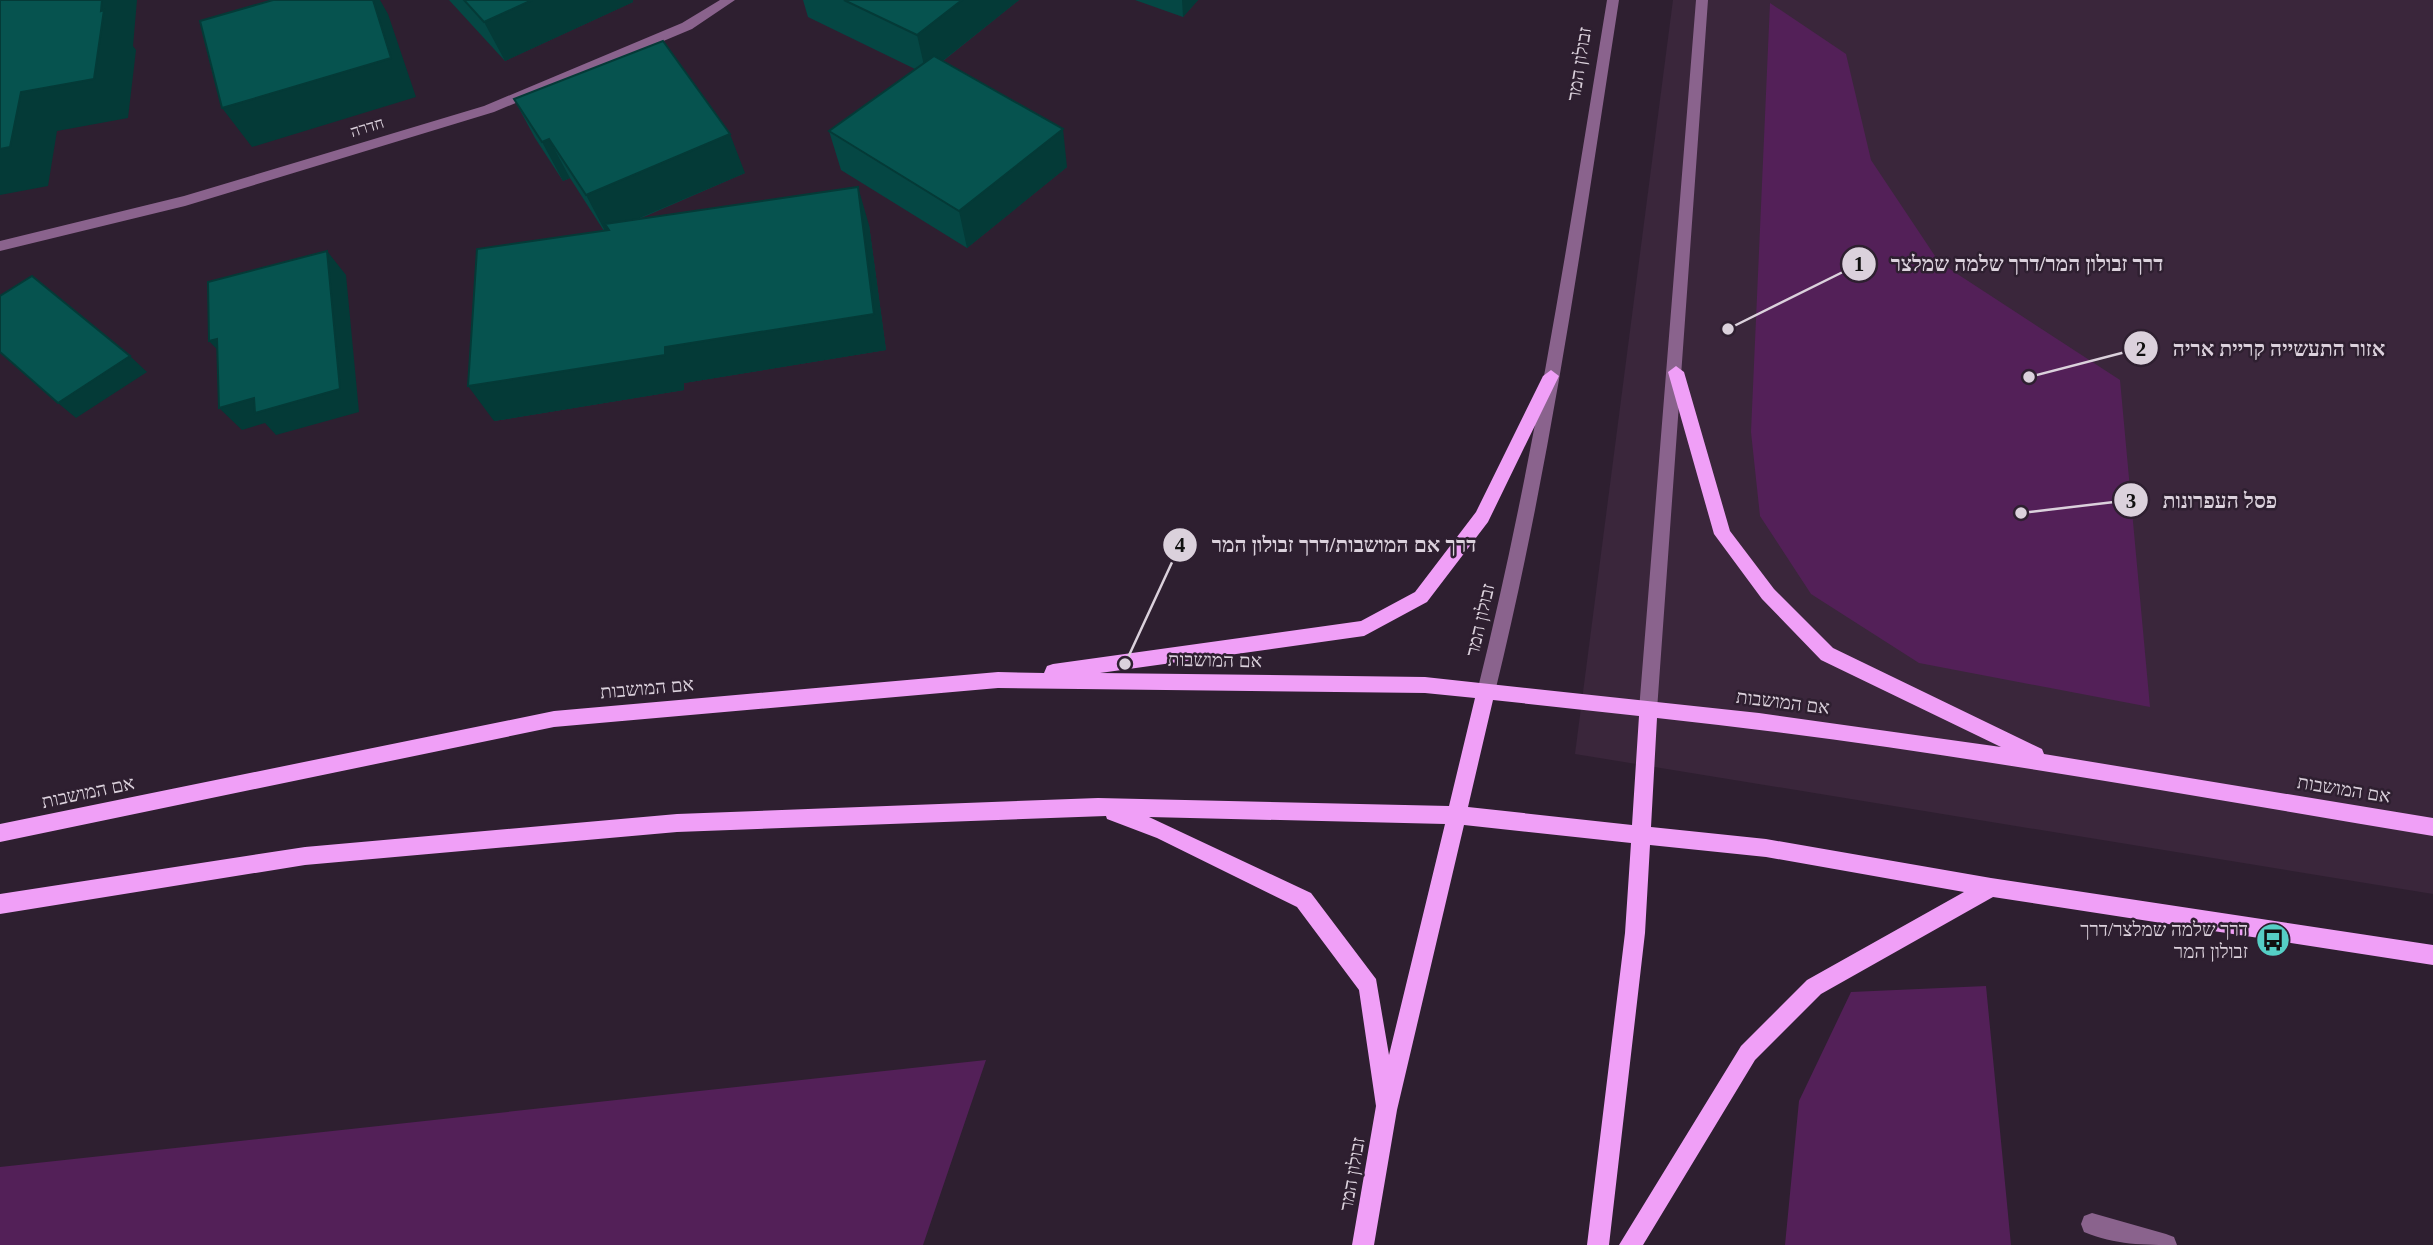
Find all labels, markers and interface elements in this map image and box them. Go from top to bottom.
street label: זבולון המר [1563,26,1595,102]
street label: חדרה [348,114,386,140]
callout: דרך זבולון המר/דרך שלמה שמלצר [1841,243,2177,285]
text: 1 [1854,252,1864,276]
text: דרך זבולון המר/דרך שלמה שמלצר [1891,252,2163,276]
callout: אזור התעשייה קריית אריה [2124,327,2399,369]
text: 2 [2136,337,2146,361]
text: אזור התעשייה קריית אריה [2173,337,2385,361]
callout: פסל העפרונות [2114,479,2291,521]
text: 3 [2126,489,2136,513]
text: פסל העפרונות [2163,489,2277,513]
callout: דרך אם המושבות/דרך זבולון המר [1162,524,1490,566]
text: 4 [1175,533,1186,557]
text: דרך אם המושבות/דרך זבולון המר [1212,533,1476,557]
street label: זבולון המר [1461,581,1499,659]
street label: אם המושבות [1168,649,1262,671]
street label: אם המושבות [599,673,695,703]
street label: אם המושבות [1735,686,1831,718]
street label: אם המושבות [2296,771,2392,807]
street label: אם המושבות [40,772,136,812]
place label: דרך שלמה שמלצר/דרך זבולון המר [2080,919,2248,962]
bus stop icon: דרך שלמה שמלצר/דרך זבולון המר [2254,921,2292,959]
street label: זבולון המר [1335,1136,1369,1212]

